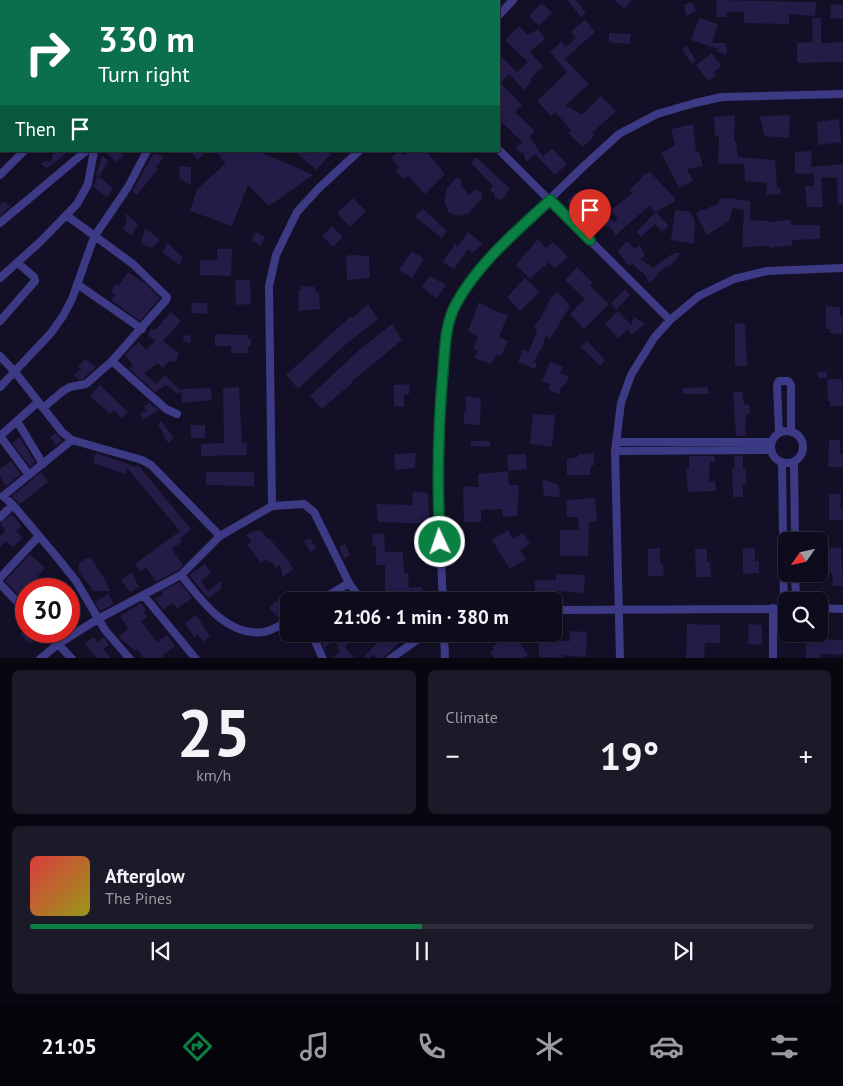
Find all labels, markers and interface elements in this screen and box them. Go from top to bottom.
text: 330 m [98,16,195,62]
icon: right [15,20,80,85]
text: Turn right [98,60,190,88]
icon: arrive [66,115,94,143]
text: Then [15,117,56,141]
pin [569,189,611,240]
icon: arrive [576,196,604,224]
position arrow [413,515,465,567]
north arrow [778,532,828,582]
map controls [778,532,828,642]
speed limit sign: 30 [15,578,80,643]
button: search [778,592,828,642]
text: 21:06 · 1 min · 380 m [333,605,509,629]
text: 25 [177,690,251,774]
text: Climate [446,707,498,727]
text: 19° [599,731,659,780]
text: − [446,737,460,774]
text: + [799,737,813,774]
text: km/h [196,765,231,785]
text: Afterglow [105,864,185,888]
text: The Pines [105,888,172,908]
icon: previous [147,937,175,965]
icon: pause [408,937,436,965]
icon: next [669,937,697,965]
icon: directions [180,1029,215,1064]
icon: music [297,1029,332,1064]
icon: phone [414,1029,449,1064]
icon: climate [532,1029,567,1064]
icon: car [649,1029,684,1064]
icon: filters [767,1029,802,1064]
text: 21:05 [41,1032,97,1060]

